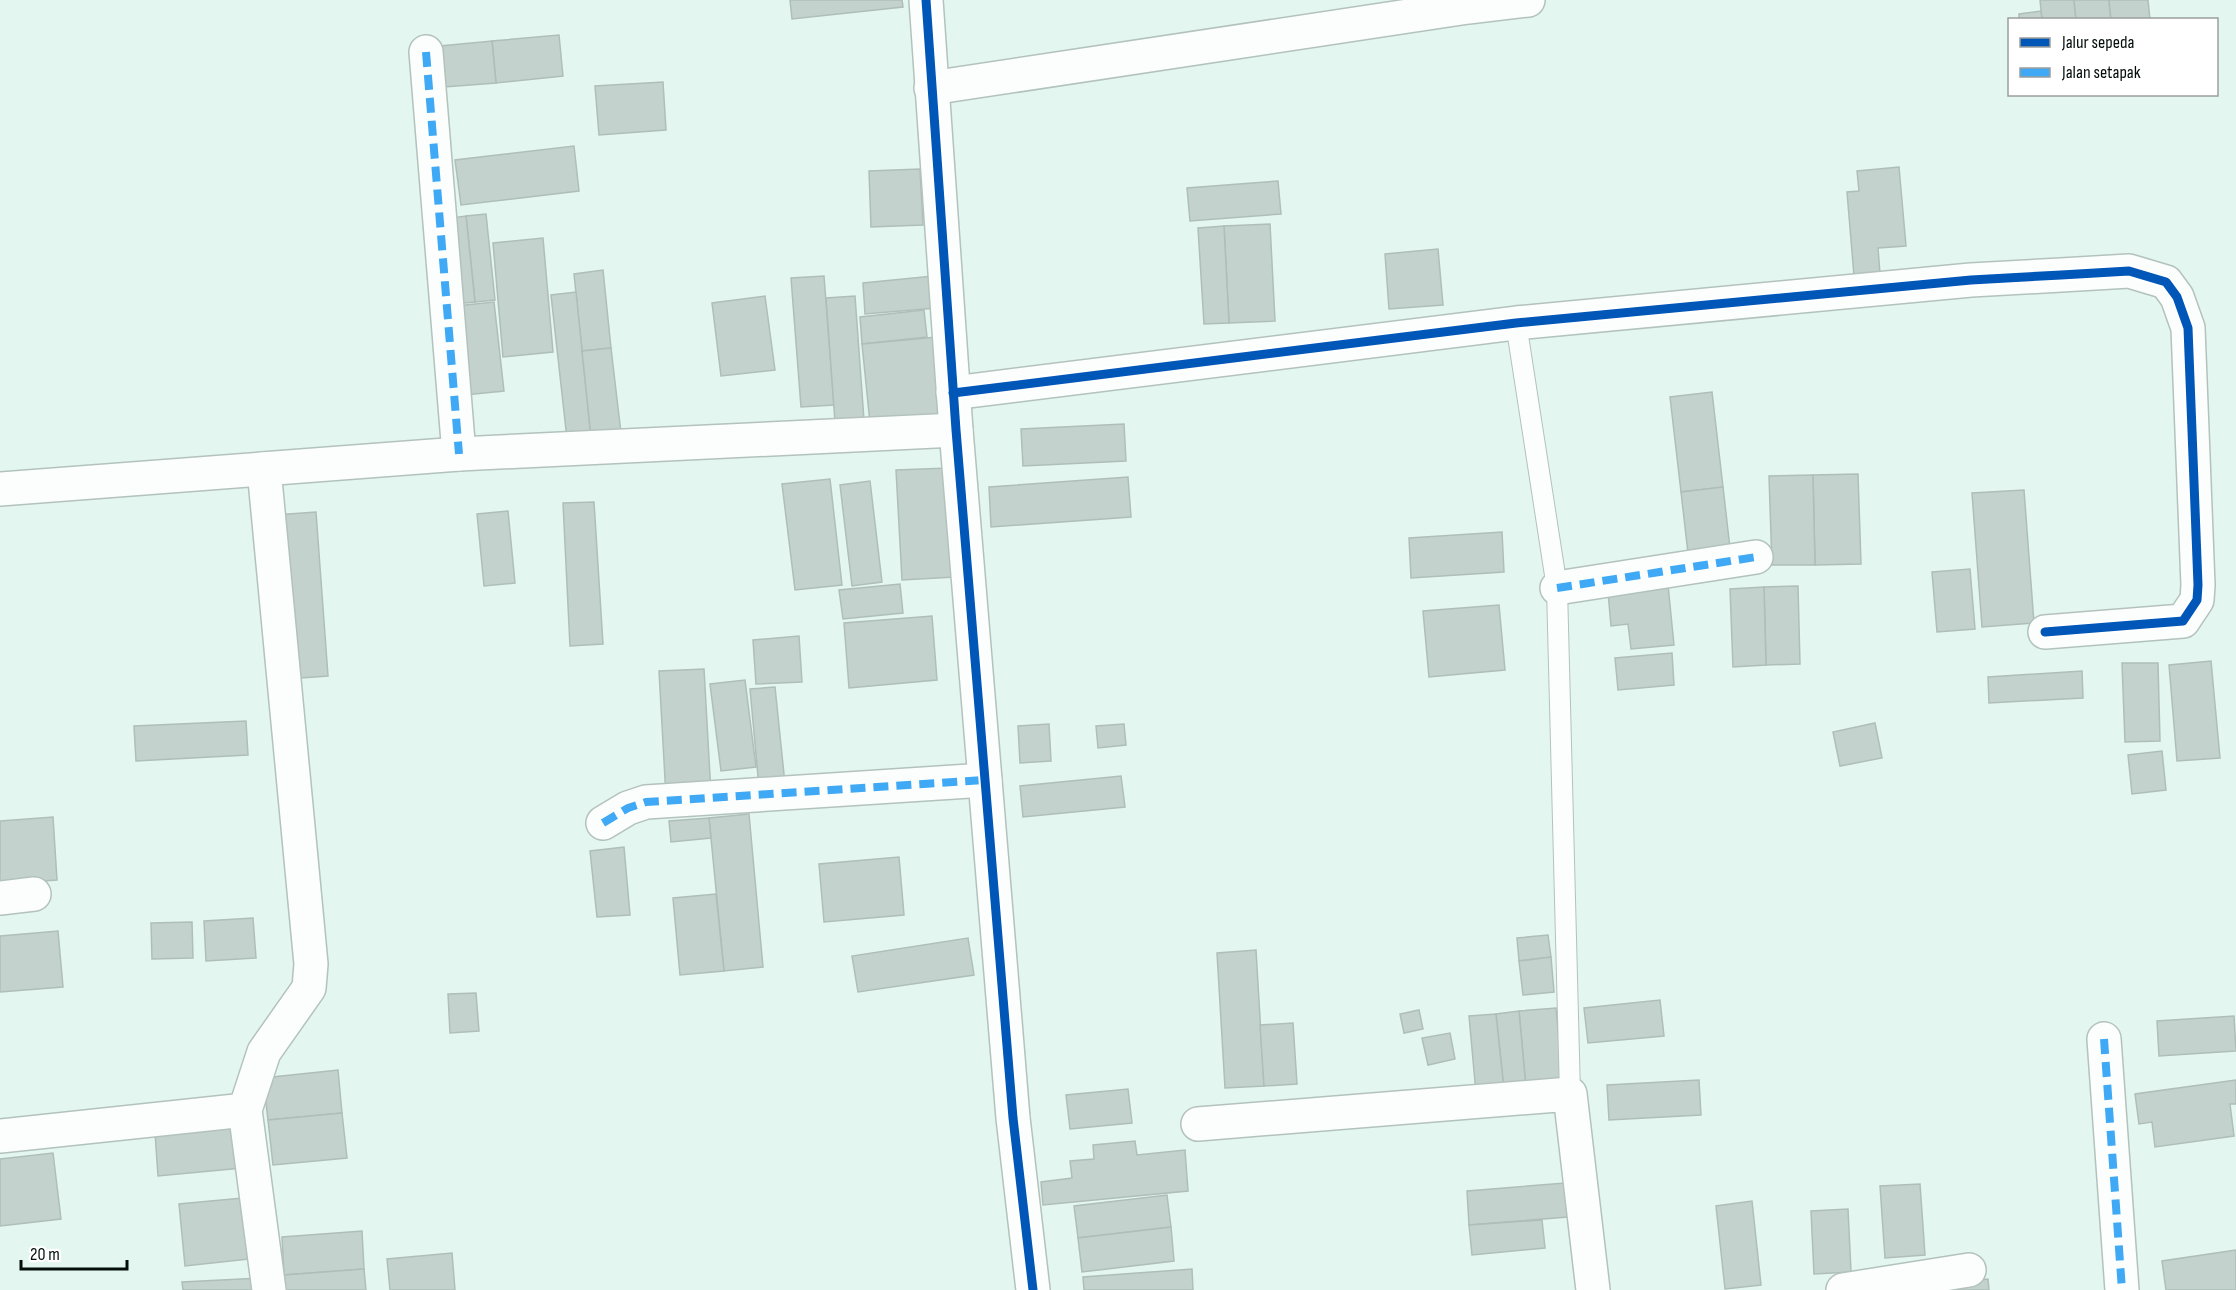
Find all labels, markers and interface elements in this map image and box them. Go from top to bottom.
legend [2008,18,2218,96]
text: Jalur sepeda [2061,32,2134,53]
text: Jalan setapak [2061,62,2141,83]
scale bar [21,1233,128,1271]
text: 20 m [30,1244,60,1265]

